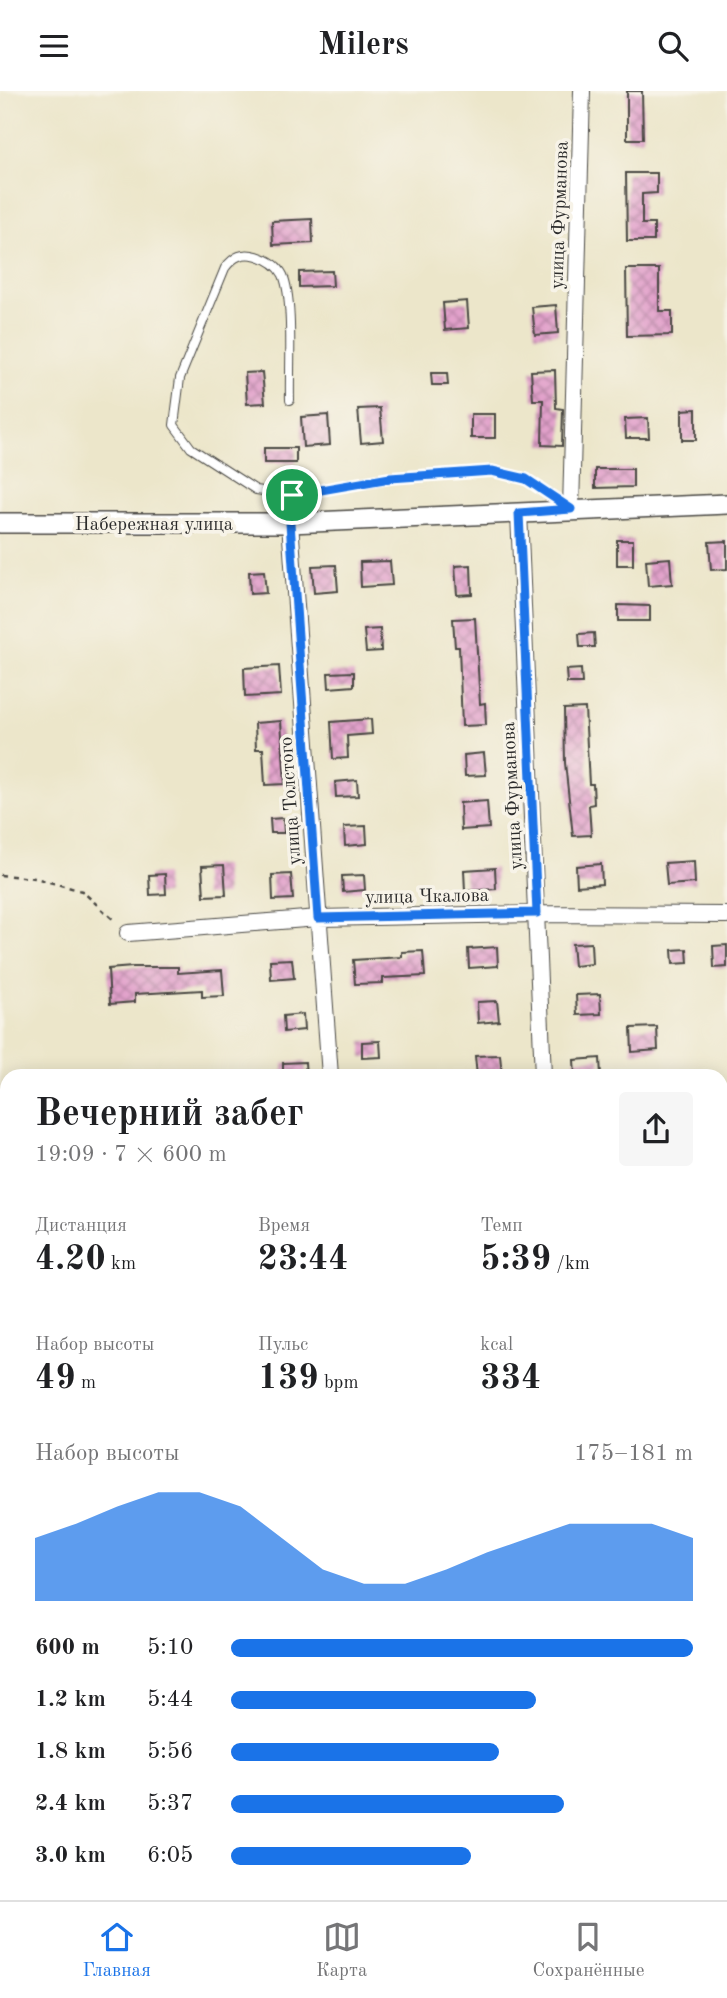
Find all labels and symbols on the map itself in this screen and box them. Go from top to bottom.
street label: улица Фурманова [548,140,573,290]
pin [262,465,322,525]
street label: Набережная улица [75,516,234,535]
street label: улица Фурманова [500,721,527,870]
street label: улица Толстого [278,736,305,866]
street label: улица Чкалова [365,887,490,908]

